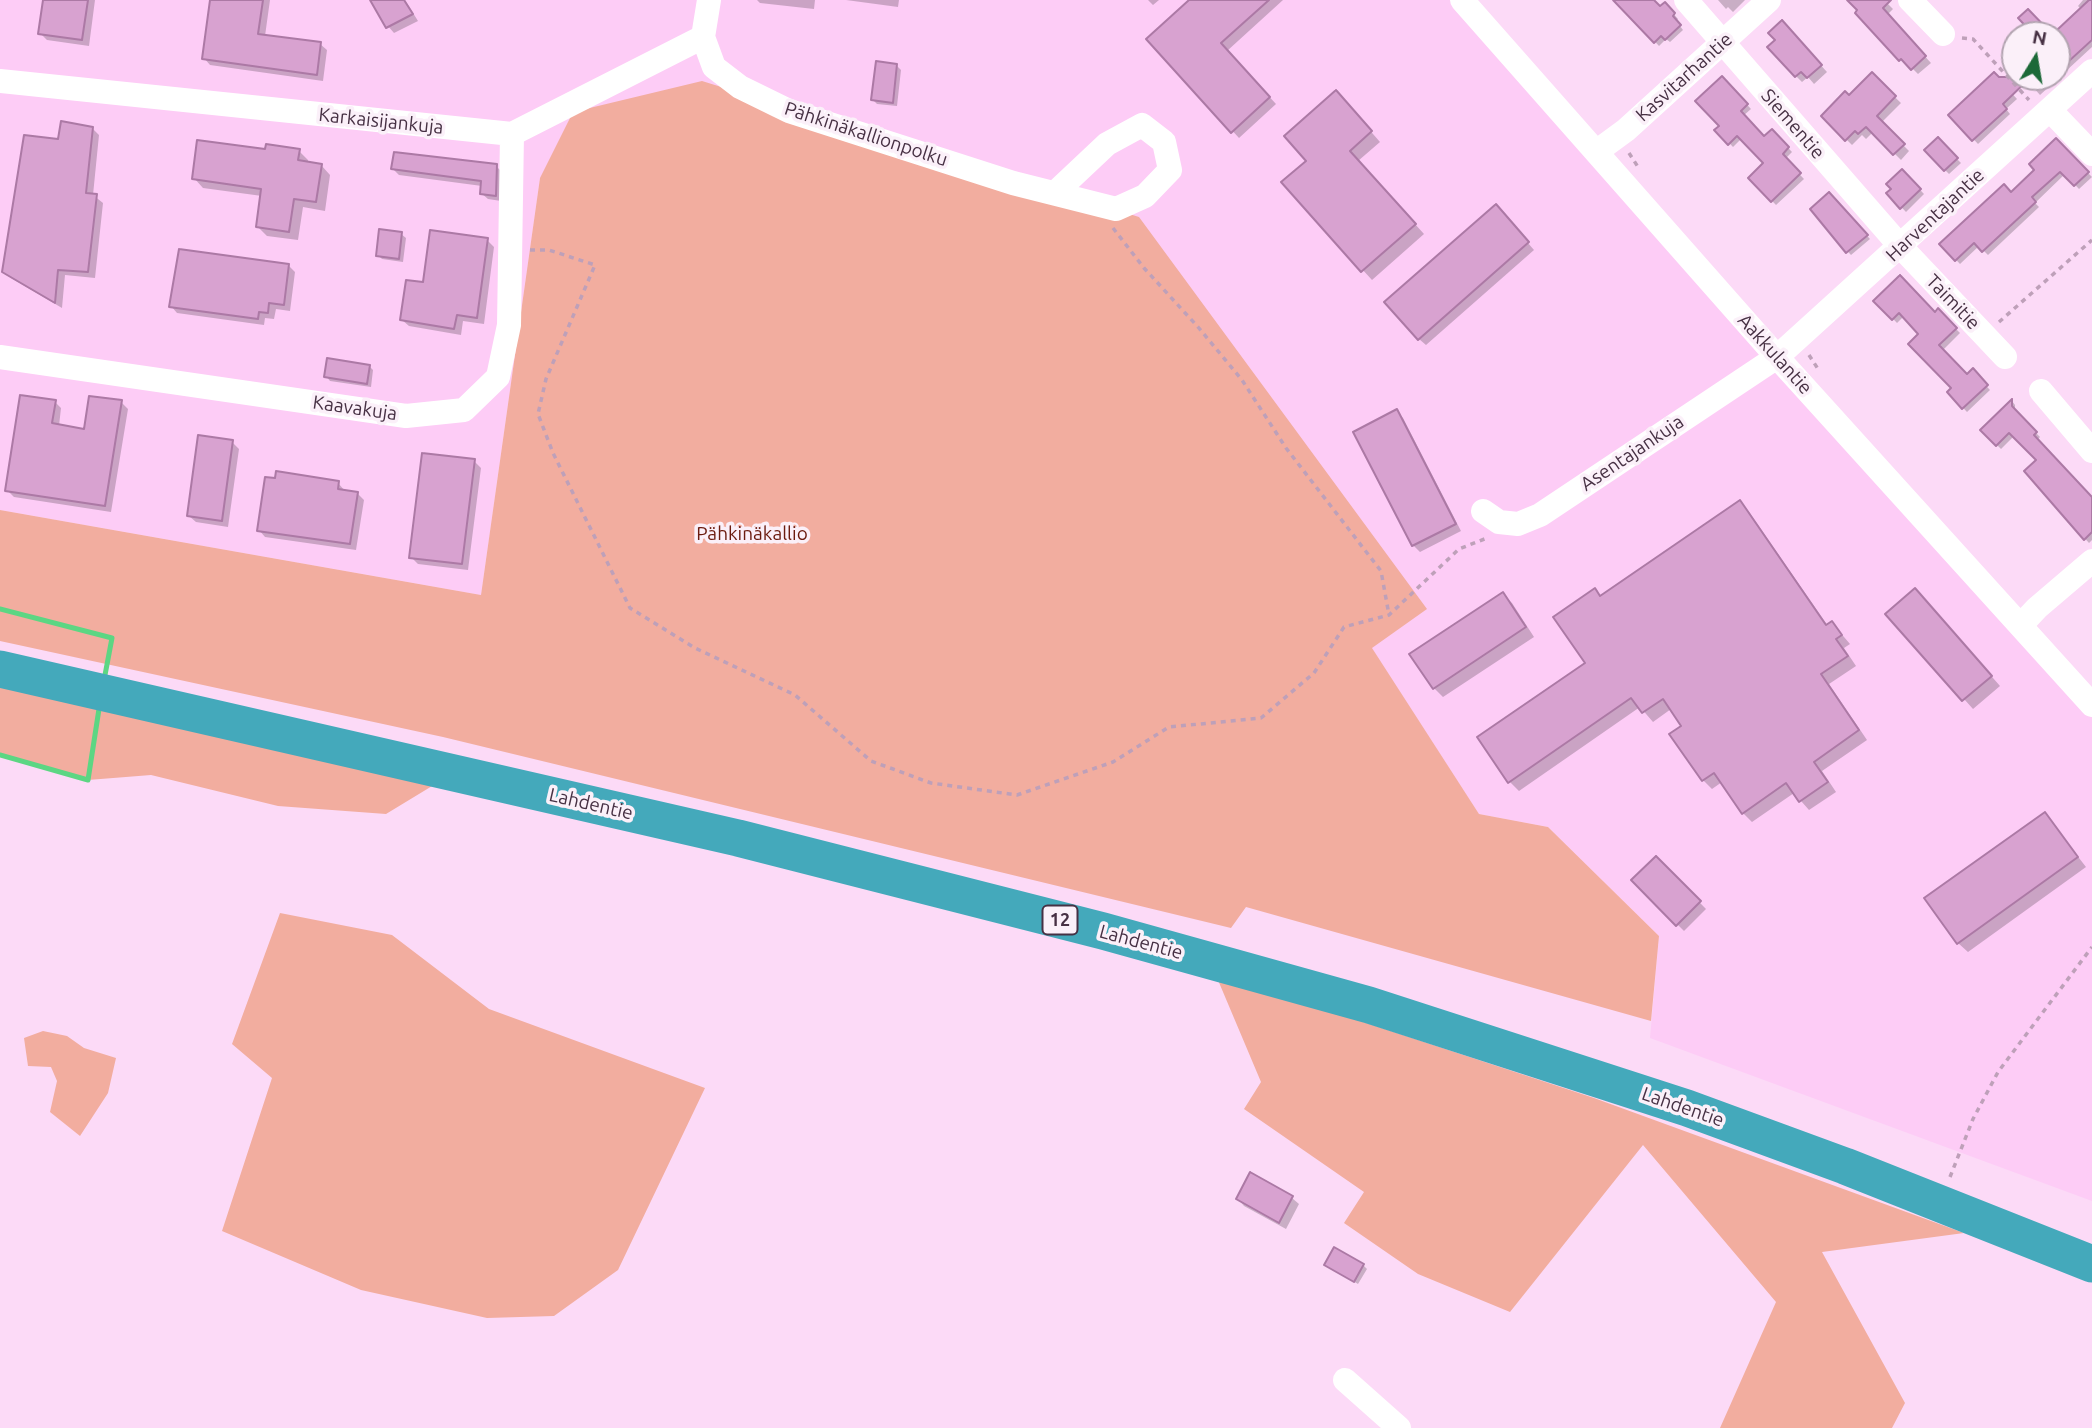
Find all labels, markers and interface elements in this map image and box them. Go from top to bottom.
north arrow [2001,21,2071,91]
text: N [2031,25,2049,50]
street label: Kasvitarhantie [1631,28,1737,126]
street label: Siementie [1756,84,1830,164]
street label: Pähkinäkallionpolku [782,97,950,171]
street label: Karkaisijankuja [317,103,445,139]
street label: Harventajantie [1881,164,1989,266]
street label: Taimitie [1921,270,1985,334]
street label: Aakkulantie [1733,309,1817,399]
street label: Kaavakuja [311,391,399,425]
street label: Asentajankuja [1576,410,1688,496]
park label: Pähkinäkallio [696,523,808,545]
street label: Lahdentie [547,783,635,825]
road number: 12 [1042,905,1078,934]
street label: Lahdentie [1097,920,1185,964]
street label: Lahdentie [1639,1082,1727,1132]

